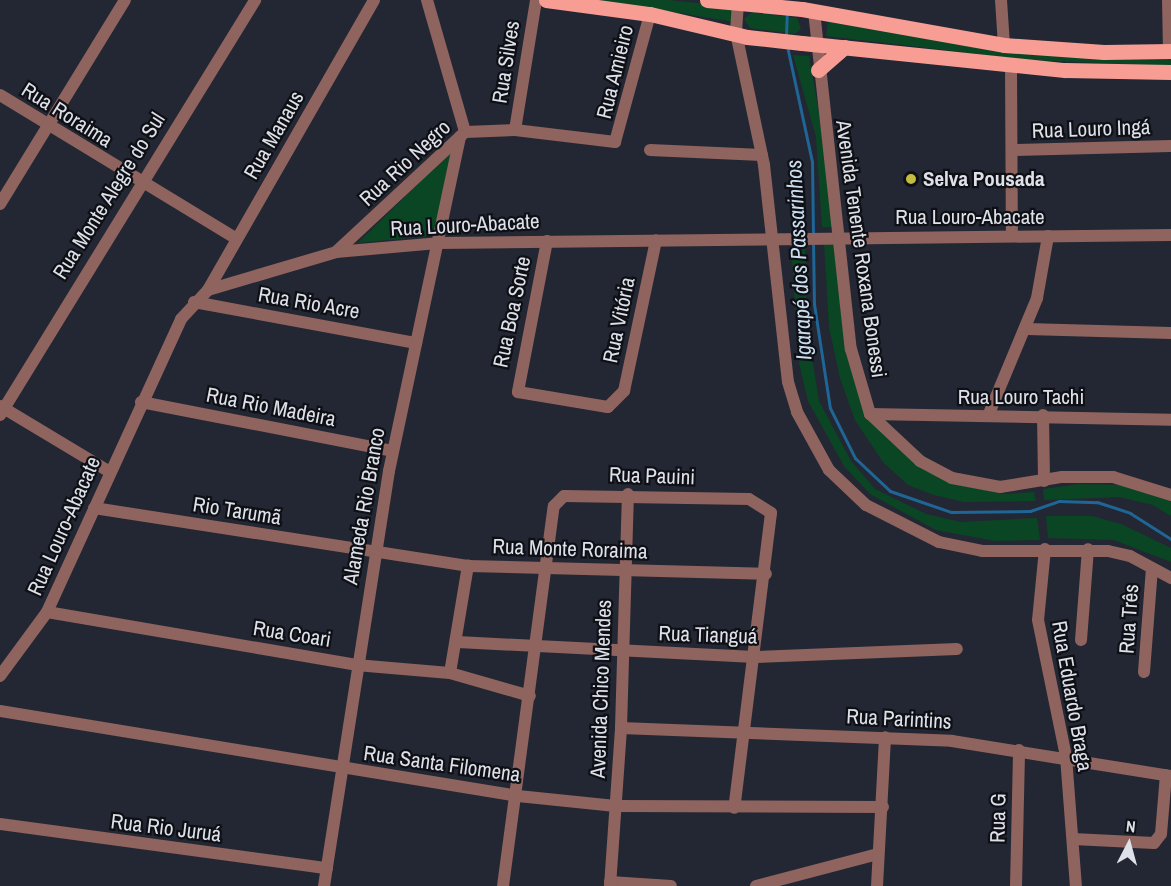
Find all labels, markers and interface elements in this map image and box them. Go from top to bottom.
street label: Rua Silves [487,19,525,105]
street label: Rua Amieiro [591,22,639,122]
street label: Rua Roraima [17,77,117,153]
street label: Rua Manaus [239,86,309,184]
street label: Rua Monte Alegre do Sul [47,108,171,284]
street label: Rua Louro Ingá [1031,114,1151,144]
street label: Rua Rio Negro [354,115,456,211]
street label: Avenida Tenente Roxana Bonessi [830,118,892,380]
water label: Igarapé dos Passarinhos [781,159,817,361]
place label: Selva Pousada [923,166,1045,192]
marker: Selva Pousada [904,172,918,186]
street label: Rua Louro-Abacate [895,204,1045,230]
street label: Rua Louro-Abacate [390,209,540,241]
street label: Rua Boa Sorte [488,254,536,370]
street label: Rua Vitória [598,275,640,365]
street label: Rua Rio Acre [256,282,362,324]
street label: Rua Rio Madeira [204,382,338,432]
street label: Rua Louro Tachi [958,384,1084,410]
street label: Alameda Rio Branco [338,426,390,586]
street label: Rua Louro-Abacate [22,453,106,599]
street label: Rua Pauini [609,462,695,490]
street label: Rio Tarumã [191,492,283,530]
street label: Rua Monte Roraima [492,534,648,564]
street label: Rua Três [1114,583,1144,655]
street label: Avenida Chico Mendes [585,599,617,779]
street label: Rua Coari [251,615,333,653]
street label: Rua Eduardo Braga [1046,619,1098,773]
street label: Rua Tianguá [658,621,758,649]
street label: Rua Parintins [846,704,952,734]
street label: Rua Santa Filomena [362,741,522,787]
street label: Rua G [985,793,1011,843]
street label: Rua Rio Juruá [109,809,223,847]
north arrow [1099,814,1159,874]
text: N [1125,815,1137,838]

